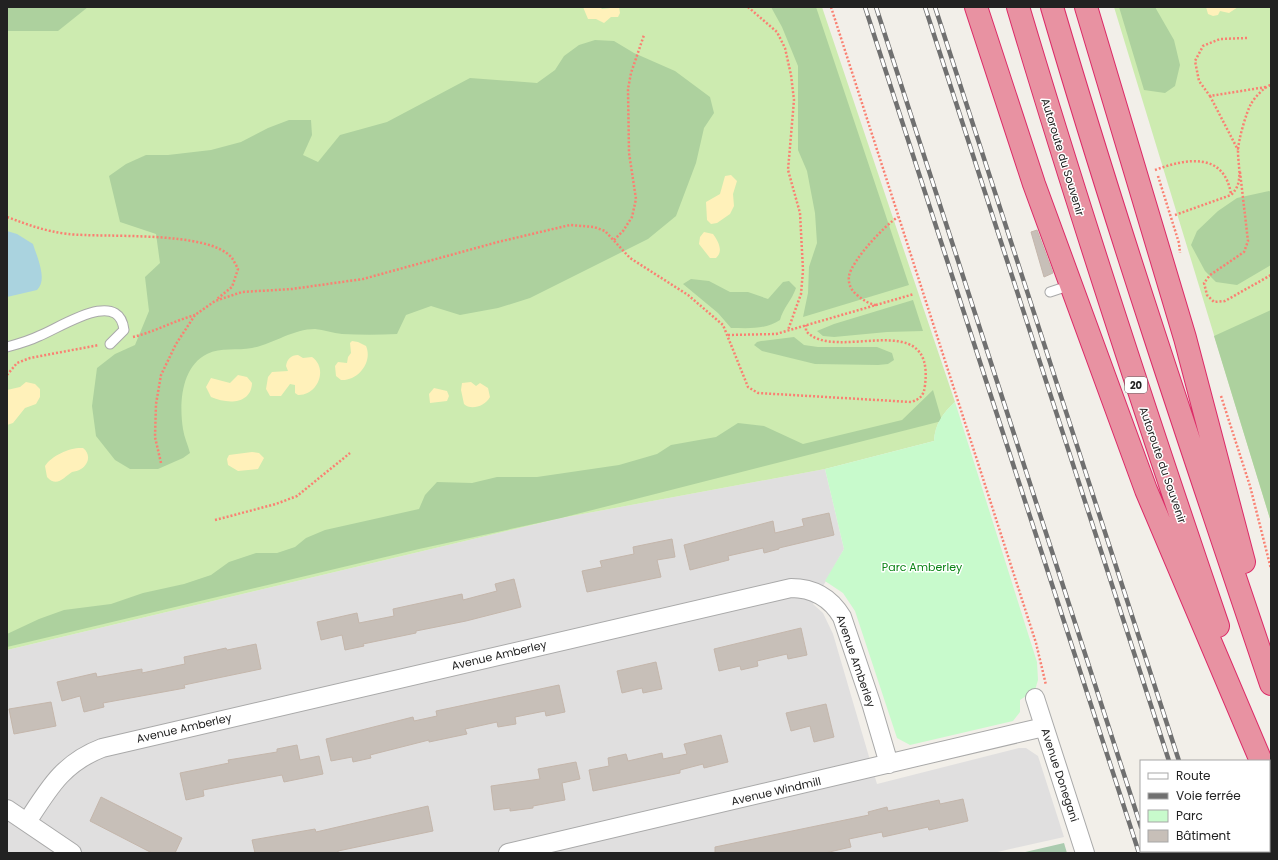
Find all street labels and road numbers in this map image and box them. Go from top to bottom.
street label: Autoroute du Souvenir [1037,96,1089,218]
road number: 20 [1125,377,1147,393]
street label: Autoroute du Souvenir [1136,405,1190,525]
street label: Avenue Amberley [833,613,880,710]
street label: Avenue Amberley [450,636,549,674]
street label: Avenue Amberley [135,709,234,747]
street label: Avenue Donegani [1037,726,1083,824]
street label: Avenue Windmill [730,773,822,809]

